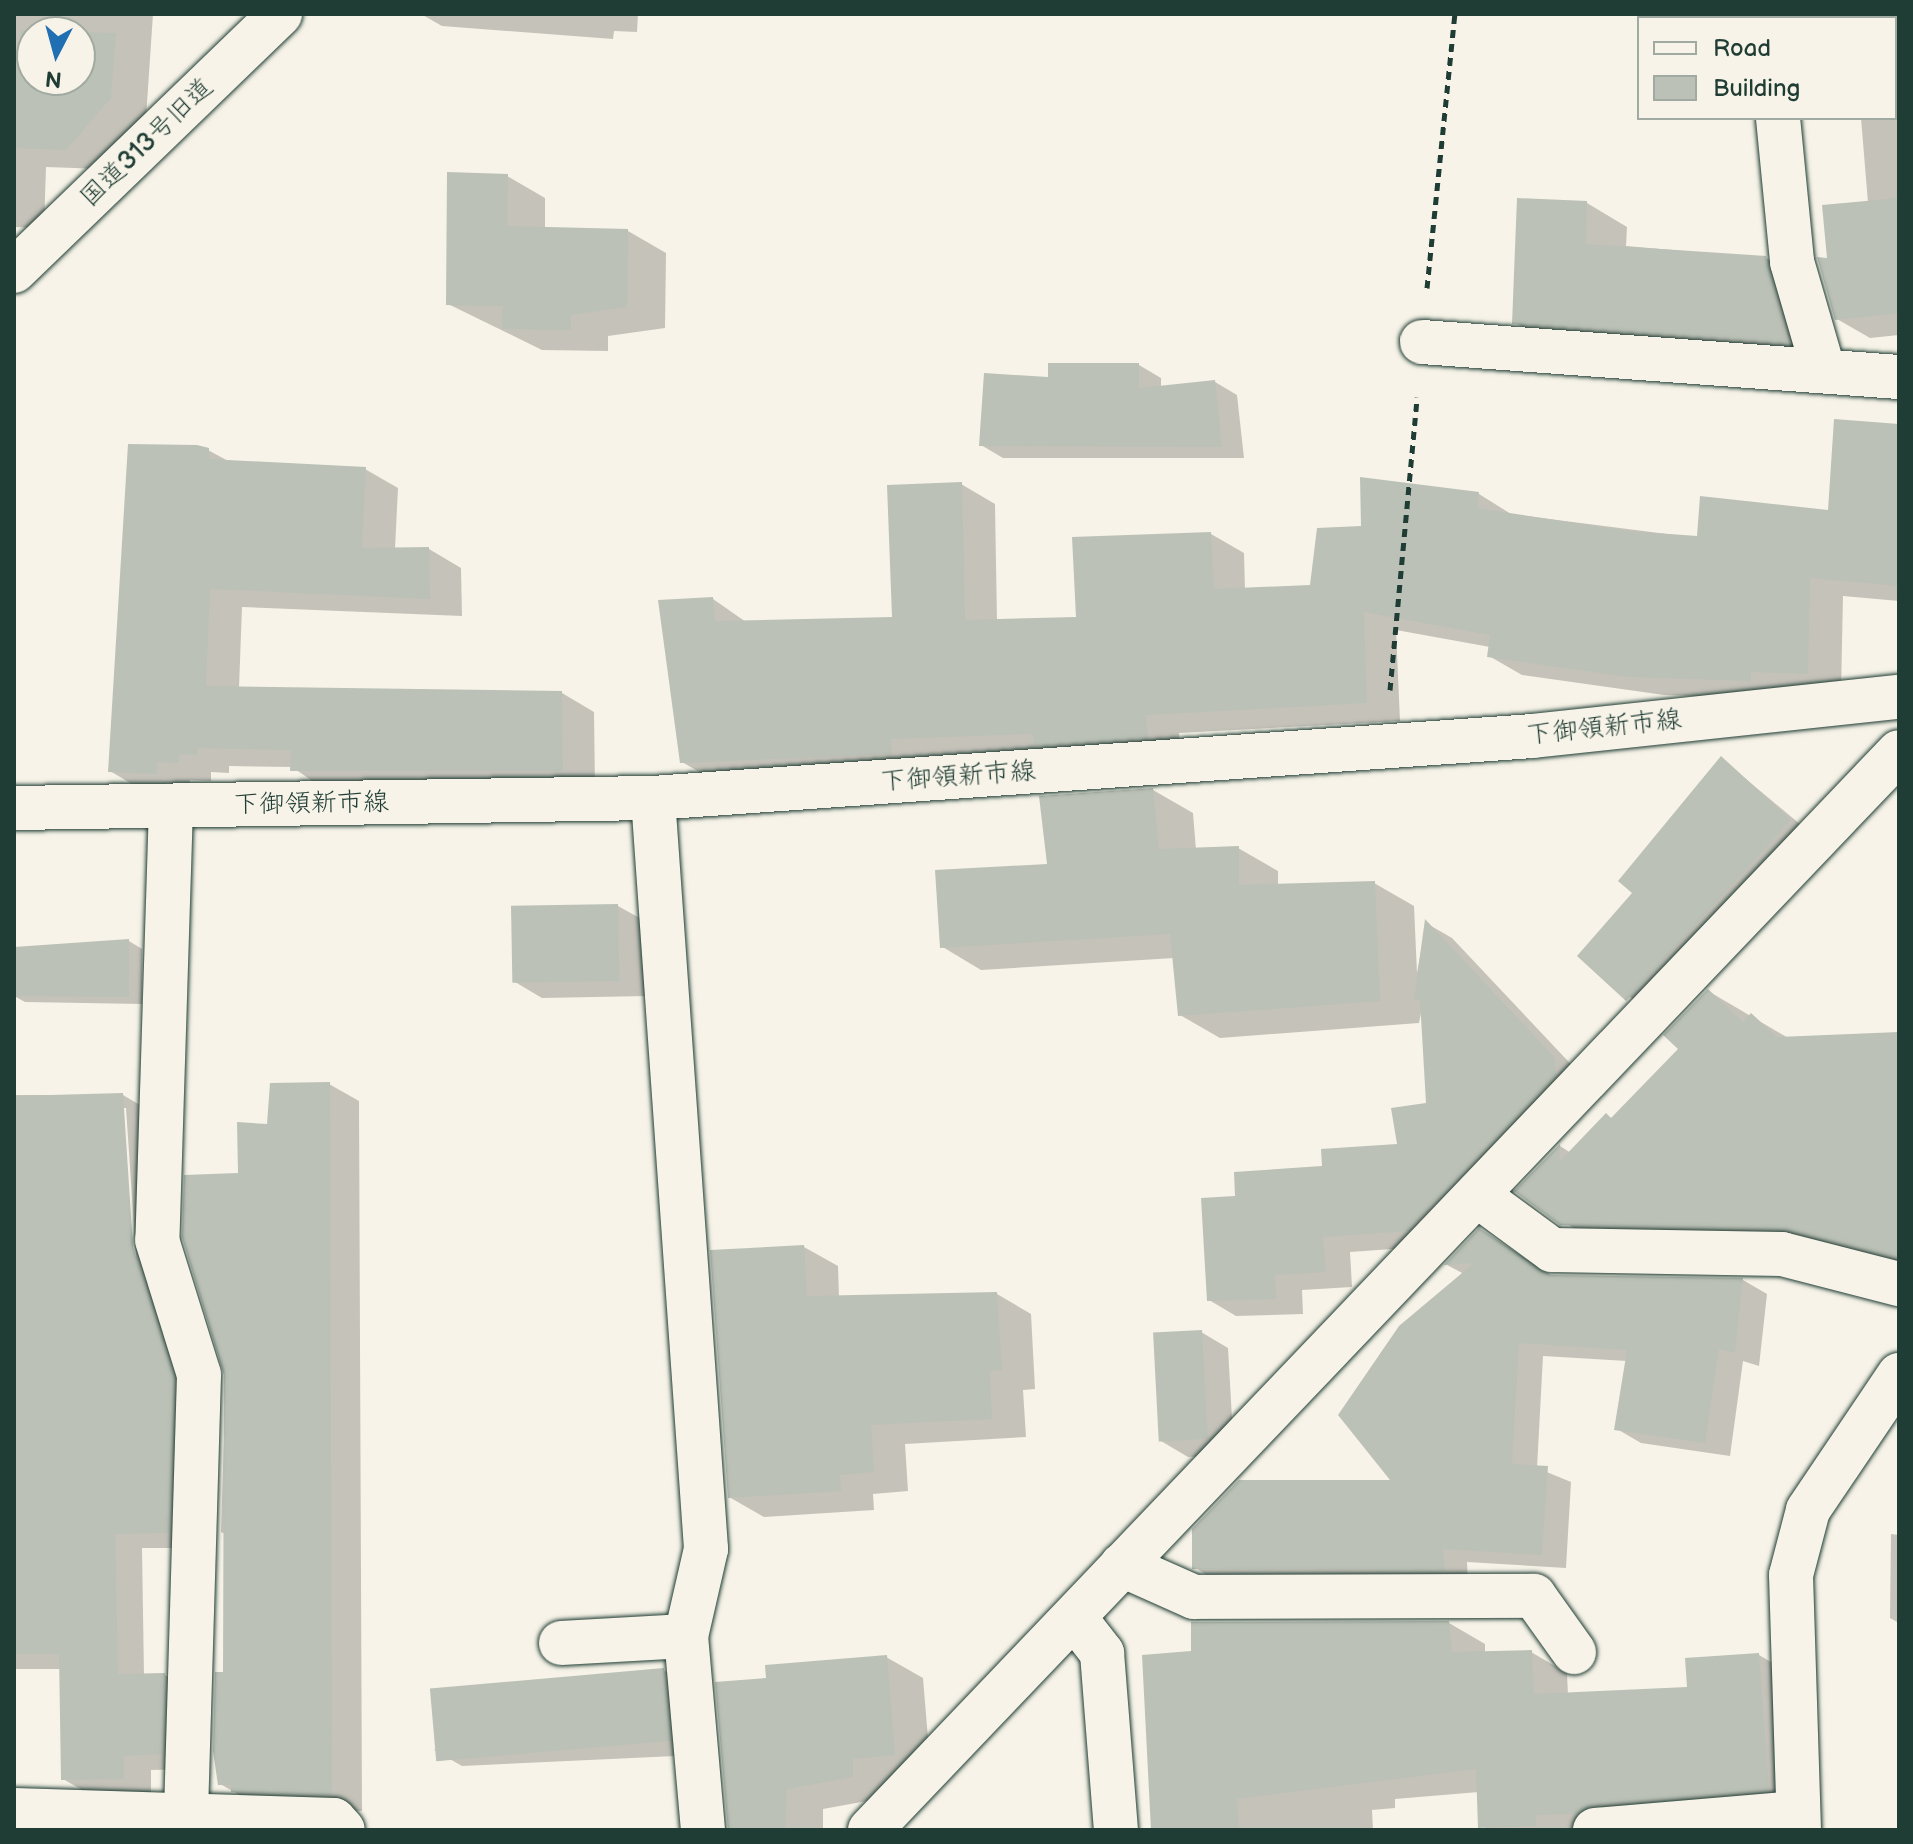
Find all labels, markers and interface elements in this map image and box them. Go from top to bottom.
north arrow [16,16,96,96]
legend [1637,16,1897,120]
text: Road [1713,34,1771,63]
text: N [44,64,63,93]
street label: 国道313号旧道 [74,72,220,214]
text: Building [1713,74,1800,103]
street label: 下御領新市線 [1525,704,1683,752]
street label: 下御領新市線 [879,756,1037,798]
street label: 下御領新市線 [233,787,389,821]

